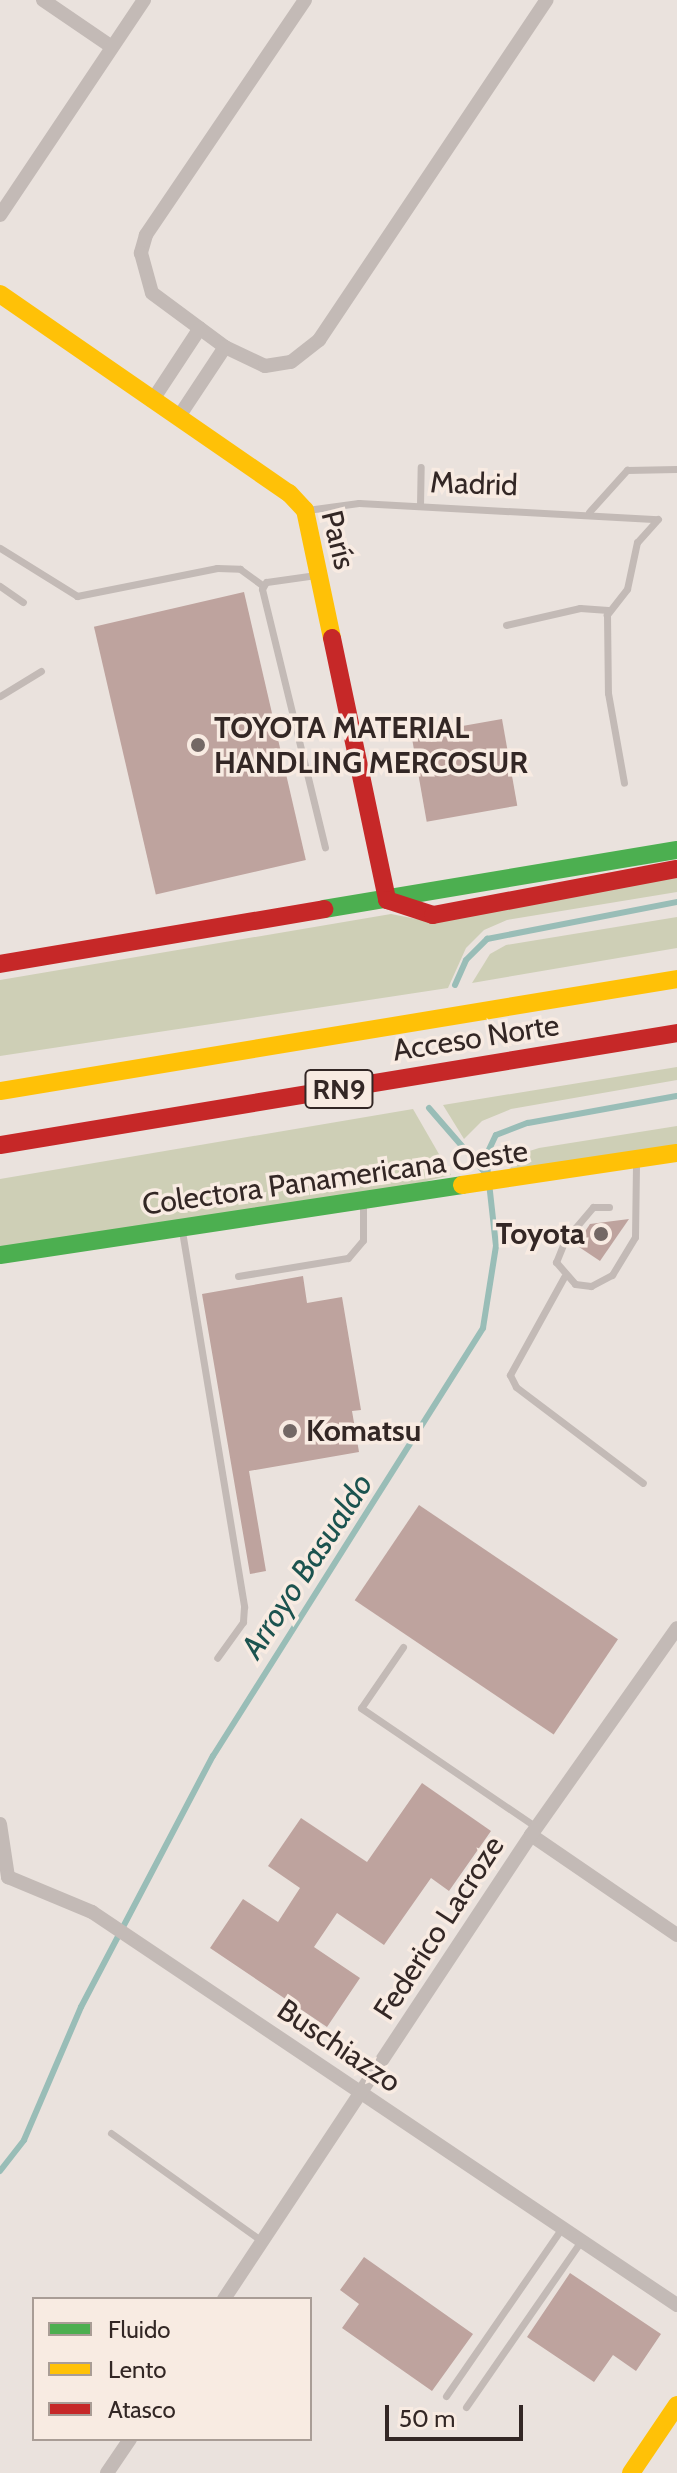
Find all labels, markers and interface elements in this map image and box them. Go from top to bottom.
street label: Madrid [430,464,518,504]
street label: París [313,507,363,573]
place label: TOYOTA MATERIAL HANDLING MERCOSUR [214,710,528,780]
marker: TOYOTA MATERIAL HANDLING MERCOSUR [189,736,207,754]
street label: Acceso Norte [390,1007,562,1069]
road number: RN9 [303,1065,375,1113]
street label: Colectora Panamericana Oeste [140,1133,530,1223]
place label: Toyota [496,1216,585,1252]
marker: Toyota [592,1225,610,1243]
place label: Komatsu [306,1413,421,1449]
marker: Komatsu [281,1422,299,1440]
water label: Arroyo Basualdo [233,1466,381,1666]
street label: Federico Lacroze [366,1829,512,2027]
street label: Buschiazzo [270,1992,408,2100]
legend [32,2297,312,2441]
text: Fluido [108,2315,170,2344]
text: Lento [108,2355,167,2384]
scale bar [389,2389,527,2439]
text: Atasco [108,2395,176,2424]
text: 50 m [399,2404,455,2433]

